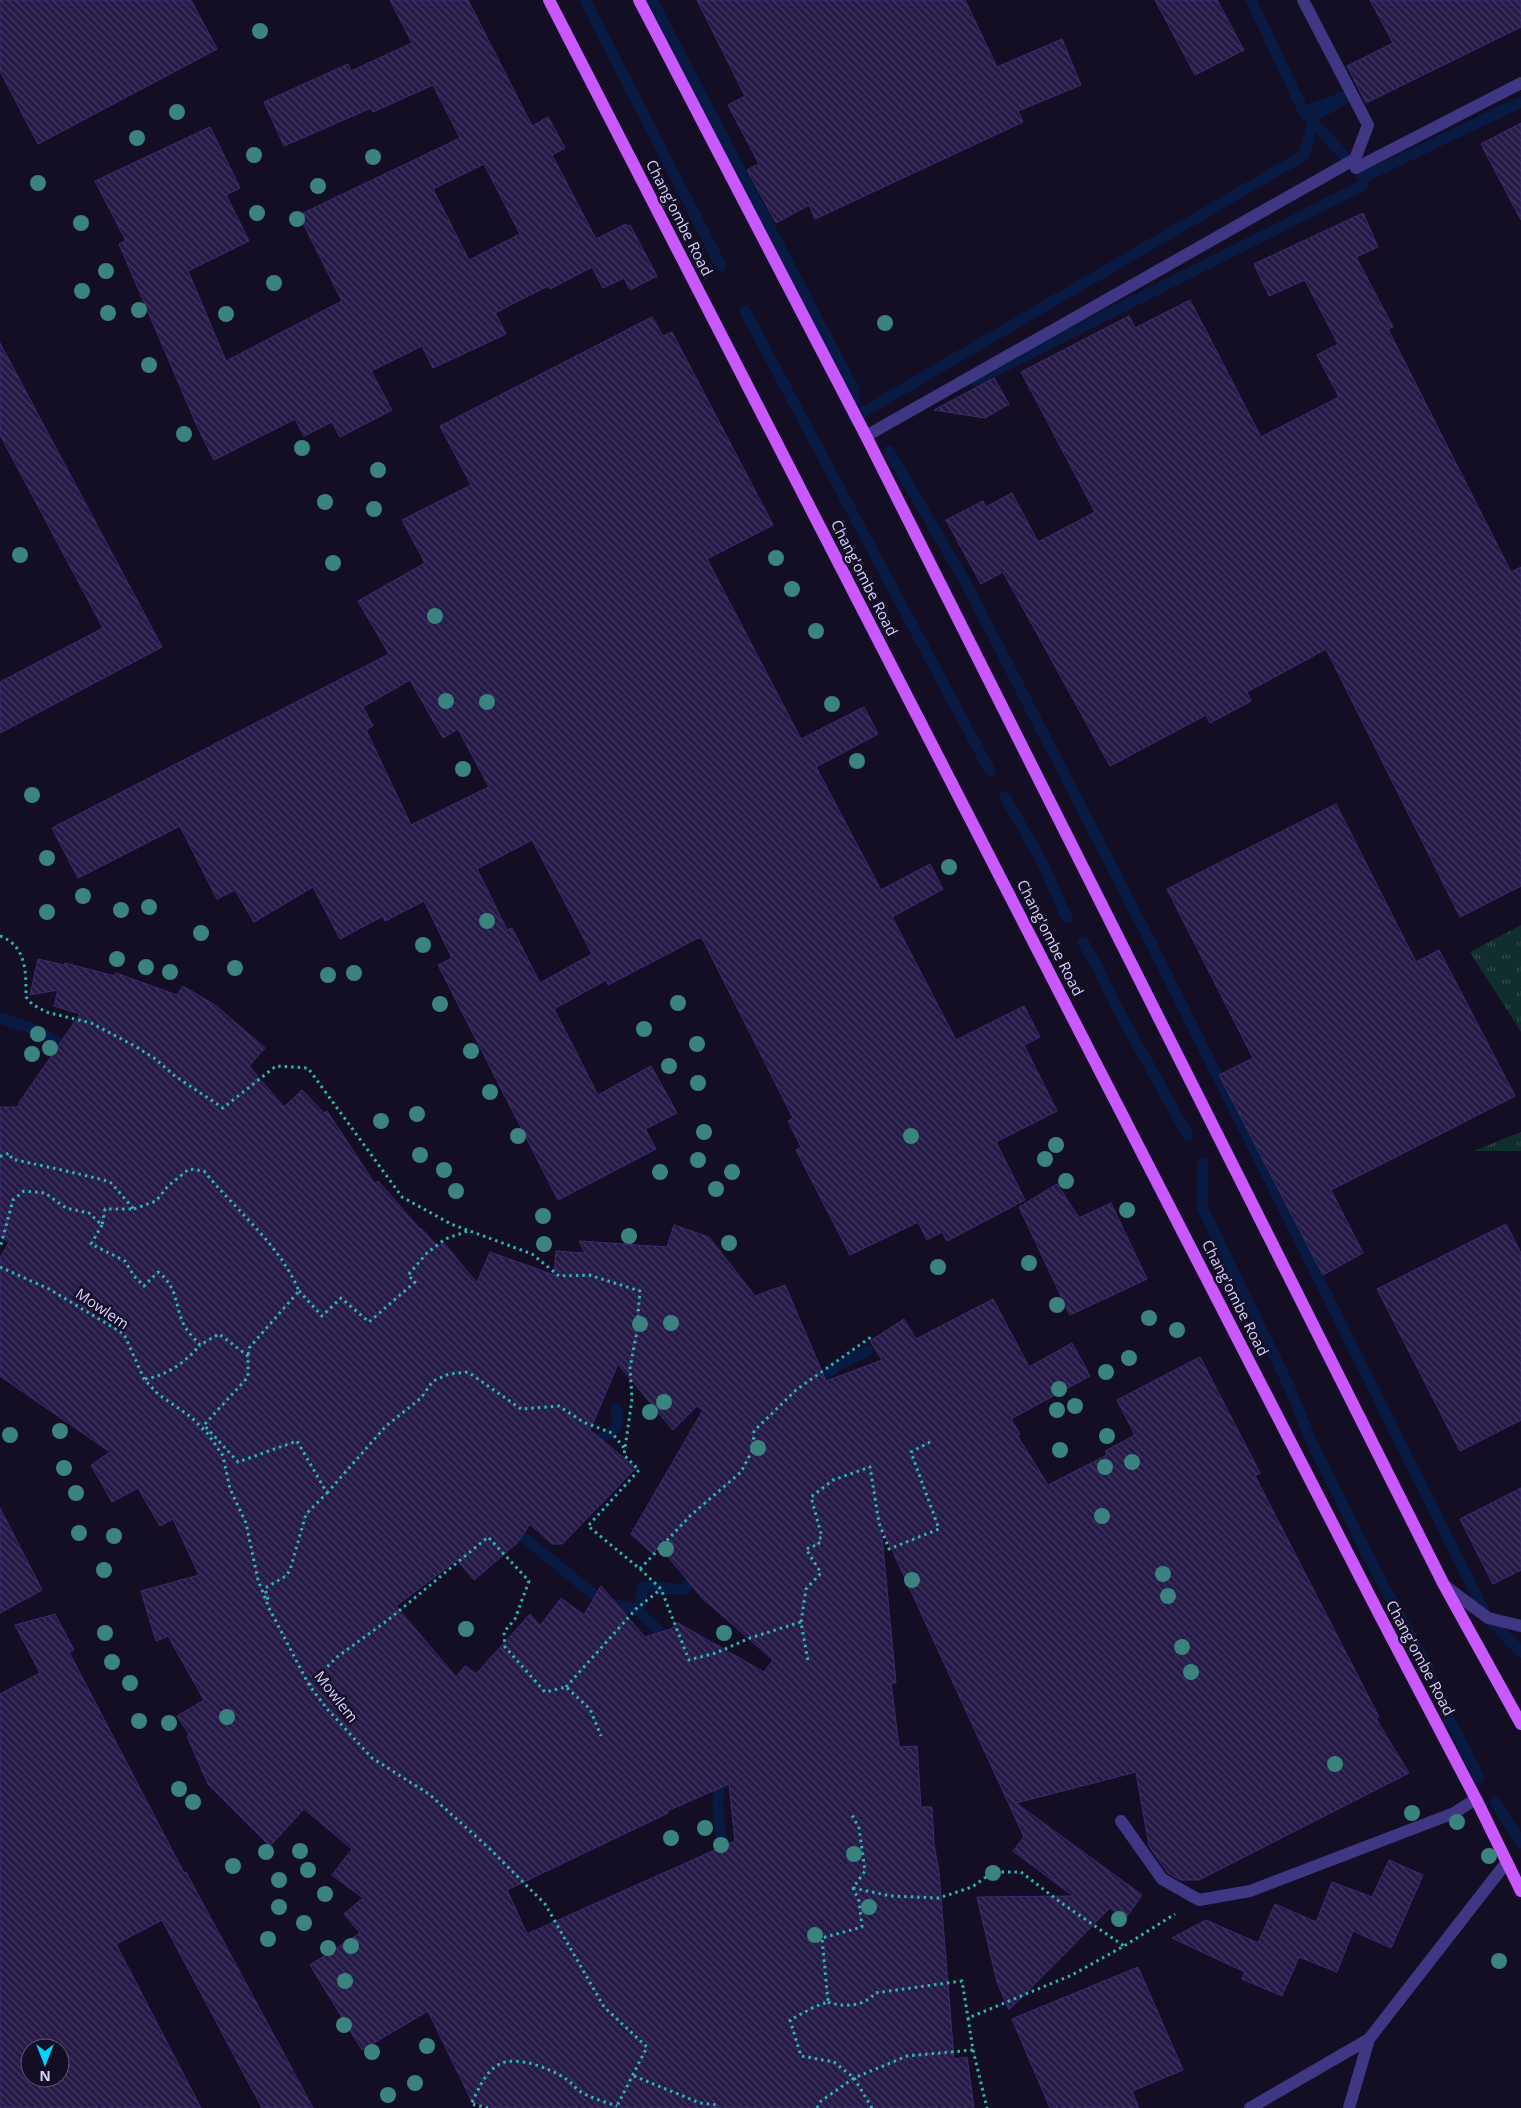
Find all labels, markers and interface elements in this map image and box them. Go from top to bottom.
street label: Chang'ombe Road [642,156,718,279]
street label: Chang'ombe Road [827,516,903,639]
street label: Chang'ombe Road [1013,876,1089,999]
street label: Chang'ombe Road [1198,1236,1274,1359]
street label: Mowlem [72,1283,133,1333]
street label: Chang'ombe Road [1382,1596,1460,1719]
street label: Mowlem [310,1666,363,1726]
north arrow [20,2038,70,2088]
text: N [39,2067,51,2086]

